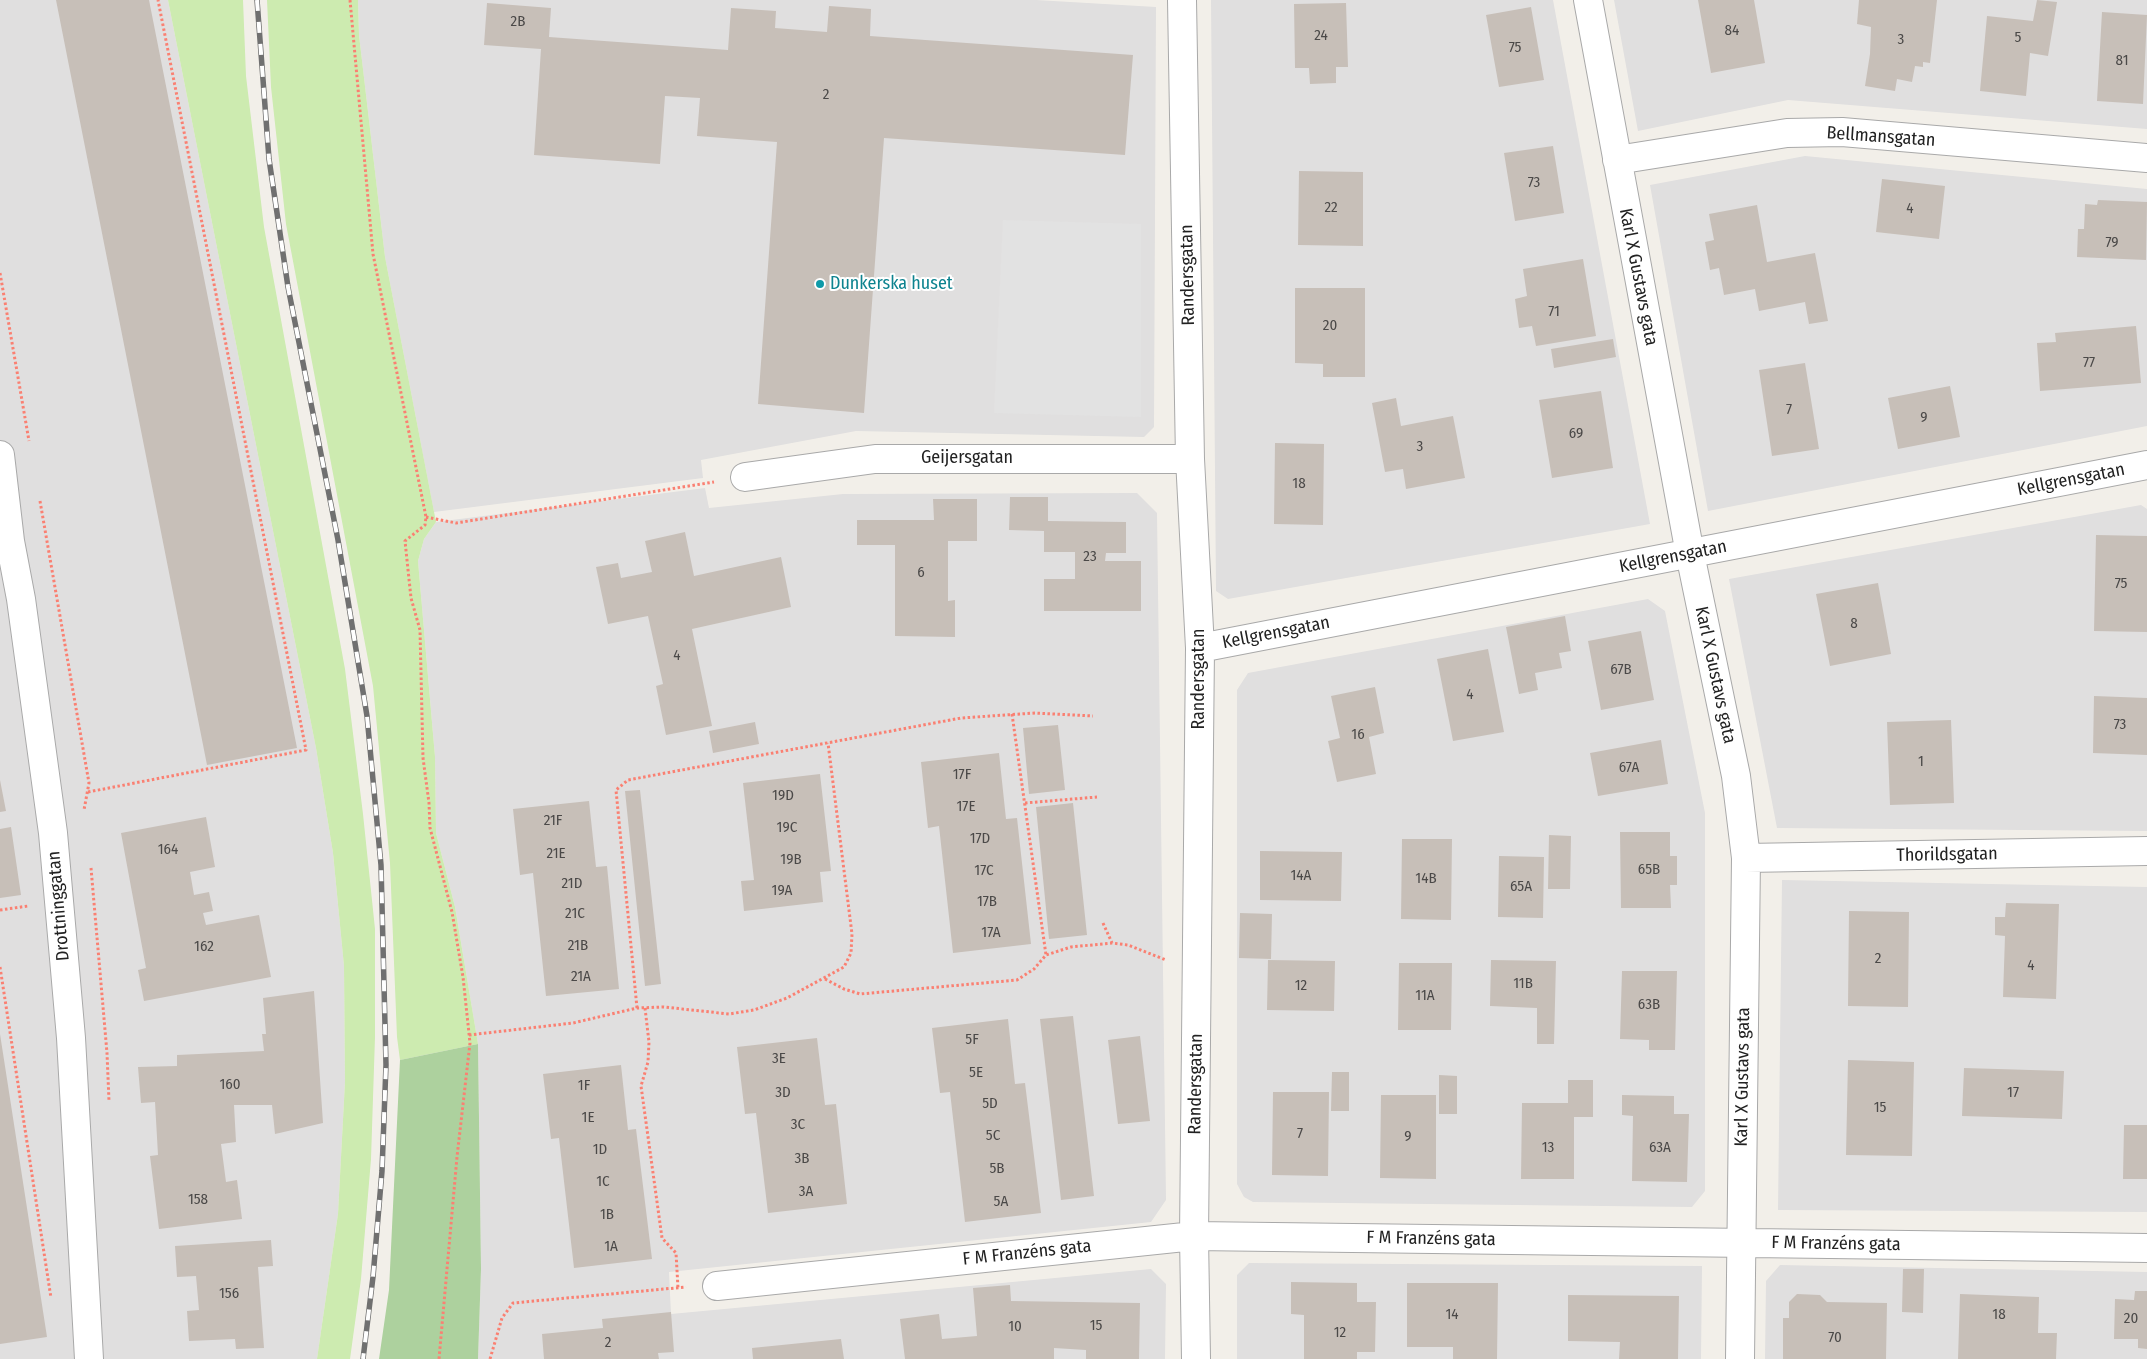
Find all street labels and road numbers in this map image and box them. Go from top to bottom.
street label: Bellmansgatan [1826,122,1936,152]
street label: Karl X Gustavs gata [1614,206,1662,348]
street label: Randersgatan [1176,224,1200,326]
street label: Geijersgatan [921,447,1013,469]
street label: Kellgrensgatan [2015,459,2127,501]
street label: Kellgrensgatan [1617,536,1729,578]
street label: Karl X Gustavs gata [1690,605,1740,745]
street label: Kellgrensgatan [1220,612,1332,654]
street label: Randersgatan [1188,628,1210,730]
street label: Thorildsgatan [1896,843,1998,867]
street label: Drottninggatan [43,850,75,962]
street label: Karl X Gustavs gata [1731,1007,1755,1147]
street label: Randersgatan [1184,1033,1208,1135]
street label: F M Franzéns gata [1366,1227,1496,1251]
street label: F M Franzéns gata [1771,1232,1901,1256]
street label: F M Franzéns gata [962,1236,1092,1270]

